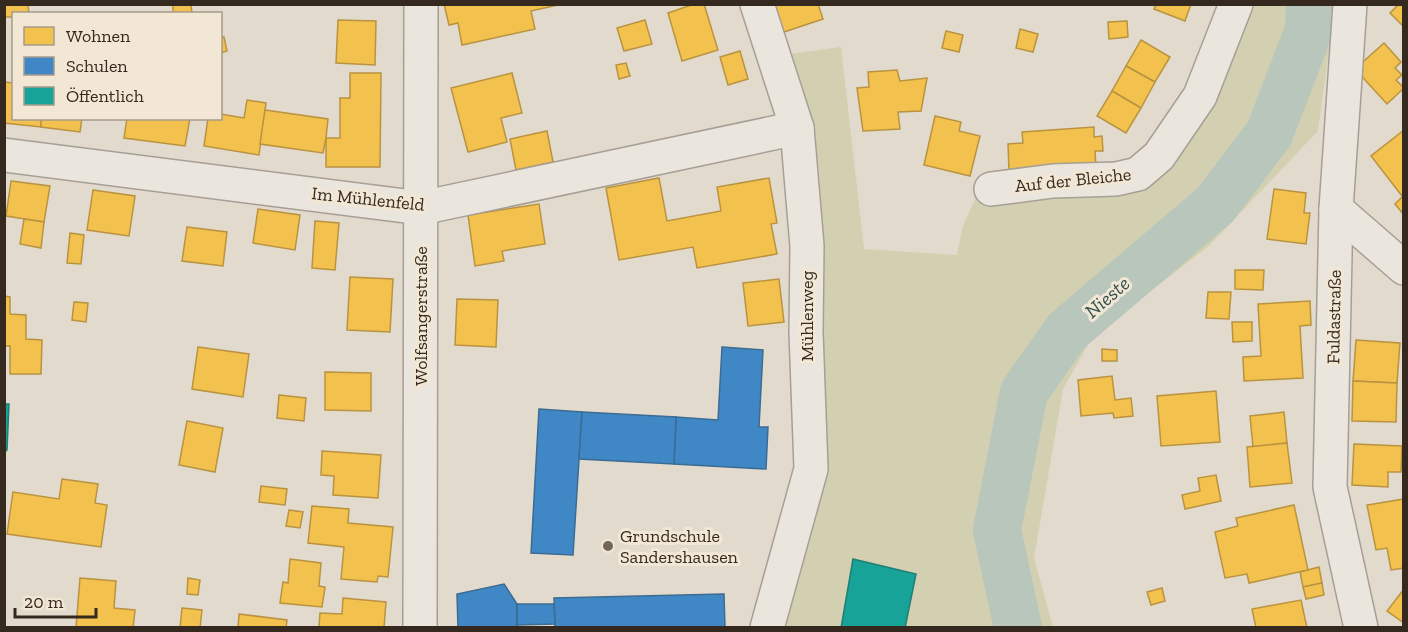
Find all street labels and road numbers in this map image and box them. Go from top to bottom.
street label: Auf der Bleiche [1014,163,1132,197]
street label: Im Mühlenfeld [310,182,426,216]
street label: Wolfsangerstraße [410,246,432,386]
street label: Mühlenweg [796,270,818,361]
street label: Fuldastraße [1322,270,1346,364]

